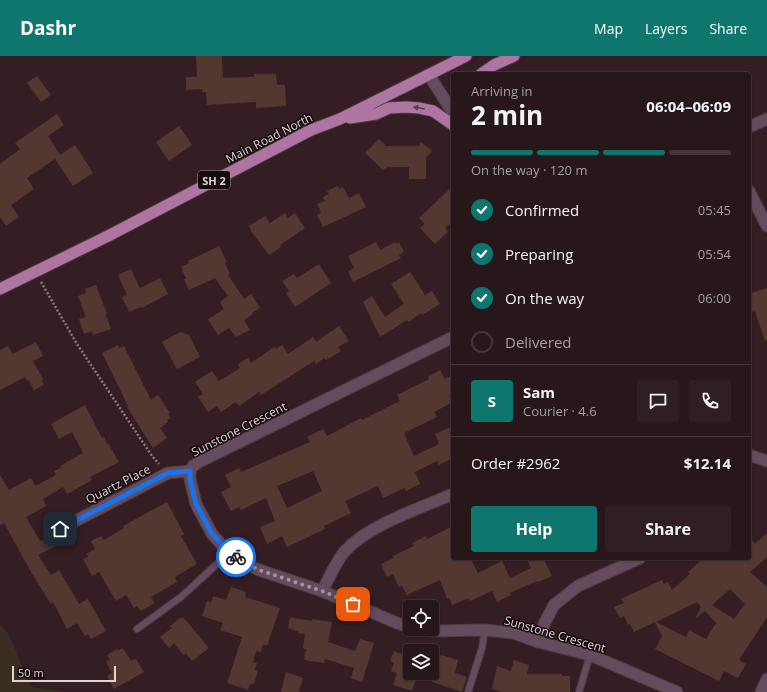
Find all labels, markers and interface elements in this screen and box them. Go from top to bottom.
text: Dashr [20,15,76,41]
text: Map [594,19,623,38]
text: Layers [645,19,687,38]
text: Share [709,19,747,38]
text: Arriving in [471,82,533,100]
text: 06:04–06:09 [646,96,731,116]
text: 2 min [471,97,543,133]
one-way arrow [412,105,425,111]
street label: Main Road North [223,109,315,167]
text: On the way · 120 m [471,161,587,179]
road number: SH 2 [198,171,230,189]
icon: check [471,199,493,221]
text: Confirmed [505,200,579,220]
text: 05:45 [698,201,731,219]
icon: check [471,243,493,265]
text: Preparing [505,244,573,264]
text: 05:54 [698,245,731,263]
icon: check [471,287,493,309]
text: On the way [505,288,584,308]
text: 06:00 [698,289,731,307]
text: Delivered [505,332,572,352]
button: chat [637,380,679,422]
button: phone [689,380,731,422]
text: Sam [523,382,555,402]
text: S [488,391,496,411]
street label: Sunstone Crescent [188,398,290,460]
text: Courier · 4.6 [523,402,597,420]
text: Order #2962 [471,453,560,473]
text: $12.14 [684,453,731,473]
street label: Quartz Place [83,460,154,508]
button: Help [471,506,597,552]
button: Share [605,506,731,552]
pin [43,512,77,546]
icon: home [49,518,71,540]
courier [216,537,256,577]
icon: bike [225,546,247,568]
pin [336,587,370,621]
icon: bag [342,593,364,615]
map controls [403,600,439,680]
button: locate [403,600,439,636]
street label: Sunstone Crescent [502,611,608,657]
button: layers [403,644,439,680]
scale bar [12,664,116,683]
text: 50 m [18,665,44,680]

